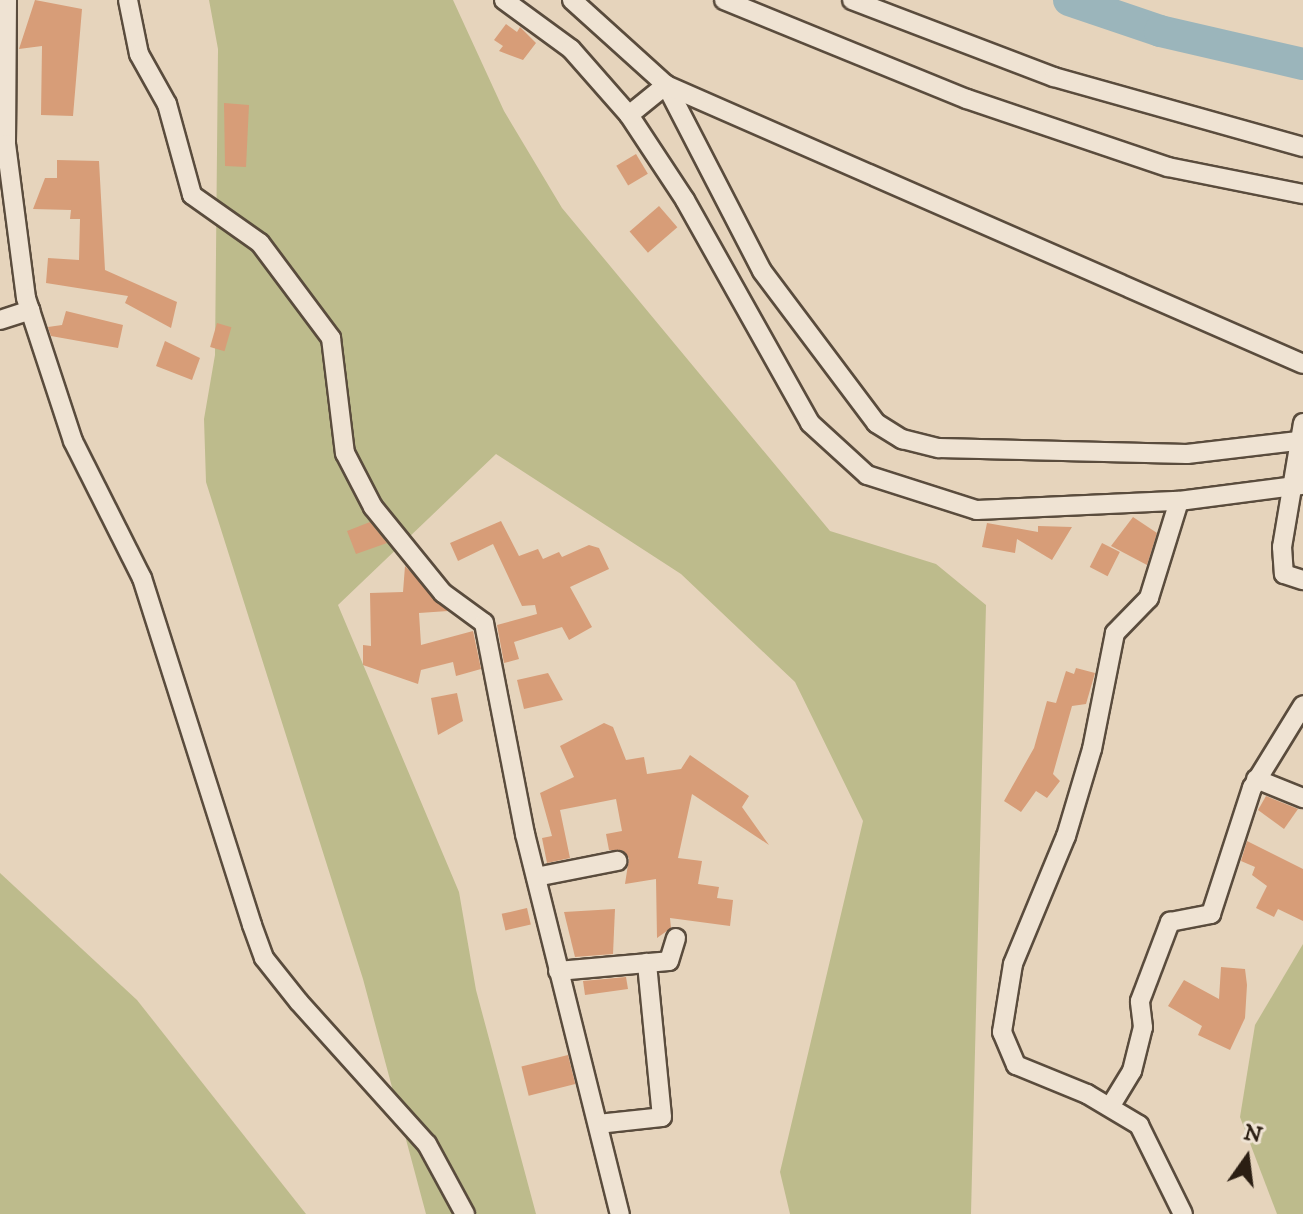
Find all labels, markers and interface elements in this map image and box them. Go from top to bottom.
north arrow [1207,1118,1287,1198]
text: N [1241,1119,1265,1150]

